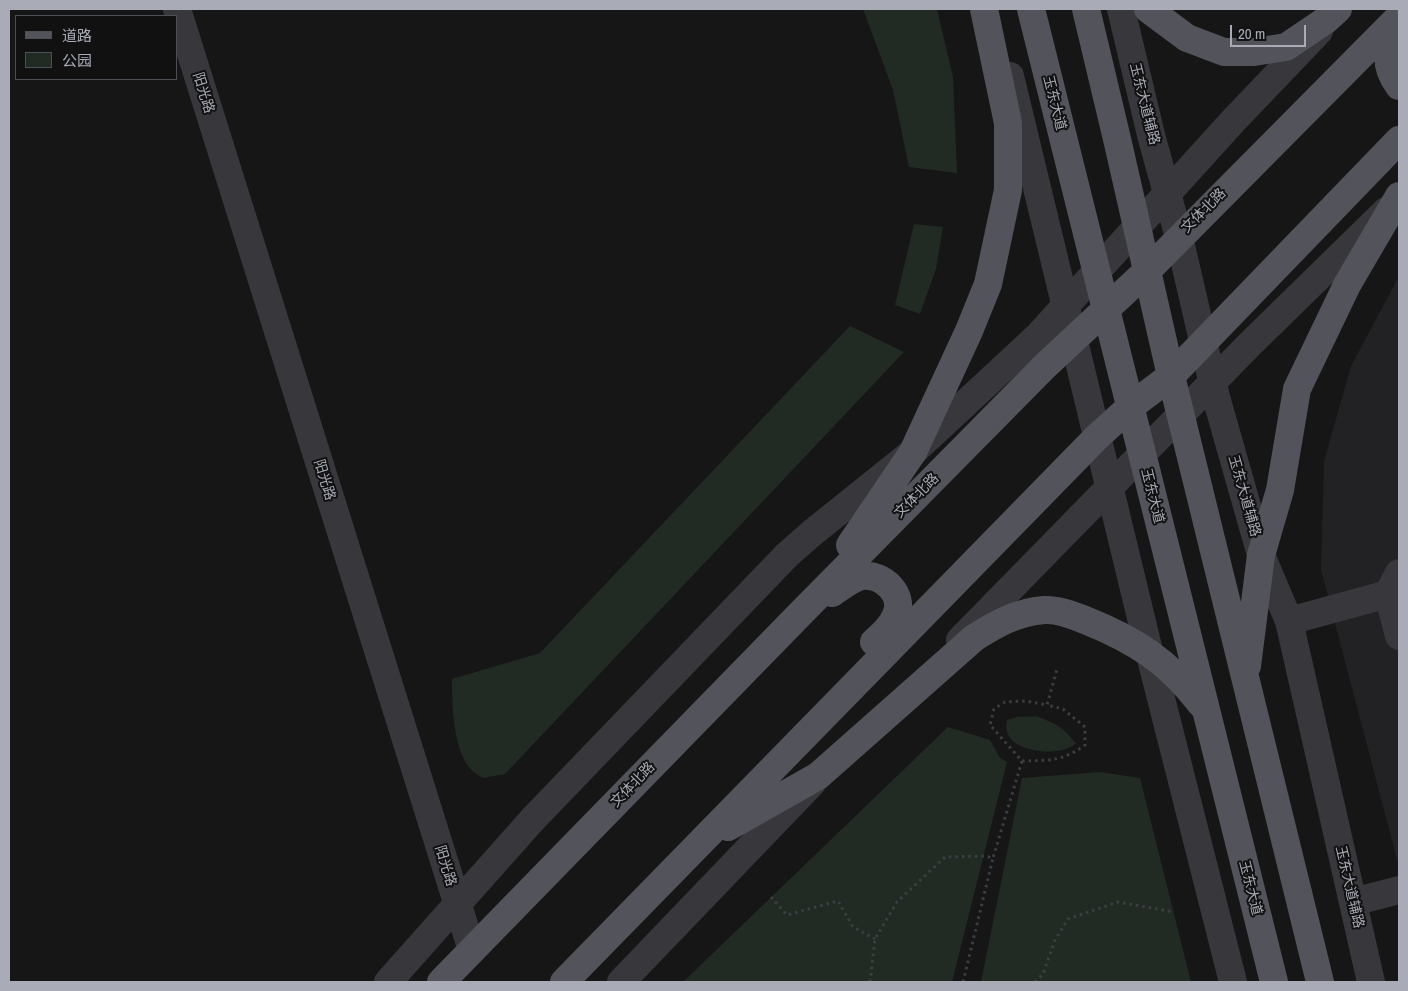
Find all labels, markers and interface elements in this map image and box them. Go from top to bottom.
legend [15,15,178,80]
scale bar [1233,15,1309,47]
text: 20 m [1238,23,1265,44]
text: 道路 [62,25,92,46]
text: 公园 [62,50,92,71]
street label: 玉东大道辅路 [1126,61,1162,147]
street label: 阳光路 [189,70,217,116]
street label: 玉东大道 [1039,74,1069,132]
street label: 文体北路 [1178,185,1230,237]
street label: 玉东大道辅路 [1224,453,1264,539]
street label: 阳光路 [310,457,338,503]
street label: 玉东大道 [1137,467,1167,525]
street label: 文体北路 [891,470,943,522]
street label: 文体北路 [608,759,658,811]
street label: 阳光路 [431,843,459,889]
street label: 玉东大道辅路 [1331,844,1367,930]
street label: 玉东大道 [1235,859,1265,917]

